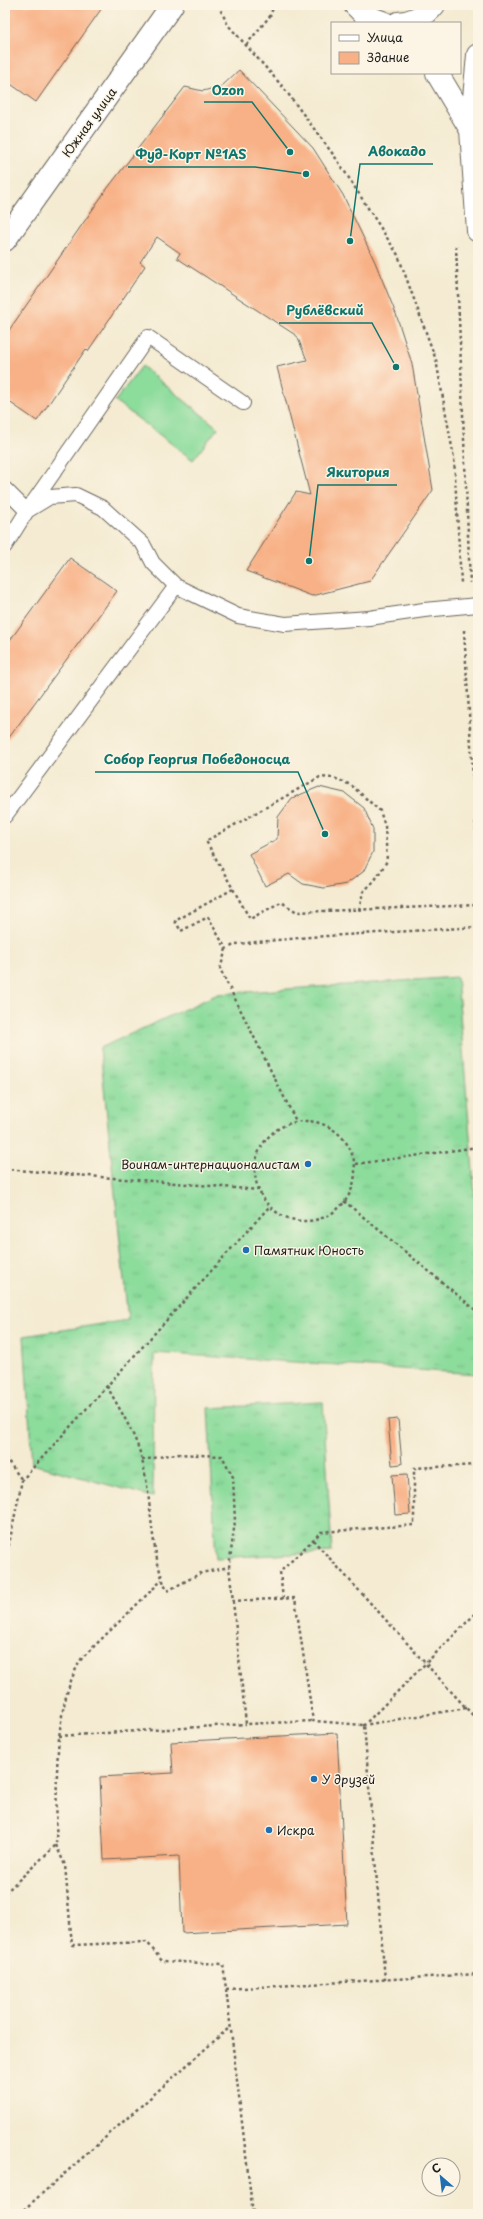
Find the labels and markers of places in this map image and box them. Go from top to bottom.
callout: Ozon [204,77,252,102]
callout: Авокадо [360,139,433,164]
callout: Фуд-Корт №1AS [128,142,255,167]
callout: Рублёвский [279,298,372,323]
callout: Якитория [318,460,397,485]
callout: Собор Георгия Победоносца [95,747,298,772]
place label: Воинам-интернационалистам [121,1155,300,1173]
marker: Воинам-интернационалистам [303,1159,313,1169]
place label: Памятник Юность [254,1241,364,1259]
marker: Памятник Юность [241,1245,251,1255]
place label: У друзей [322,1770,375,1788]
marker: У друзей [309,1774,319,1784]
place label: Искра [277,1821,315,1839]
marker: Искра [264,1825,274,1835]

